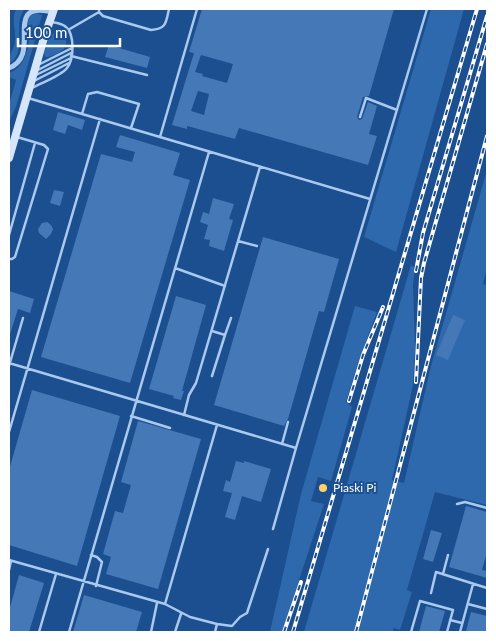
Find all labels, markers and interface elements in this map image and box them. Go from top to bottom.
scale bar [18,15,120,47]
text: 100 m [25,23,67,41]
place label: Piaski Pi [333,480,376,495]
marker: Piaski Pi [317,482,329,494]

